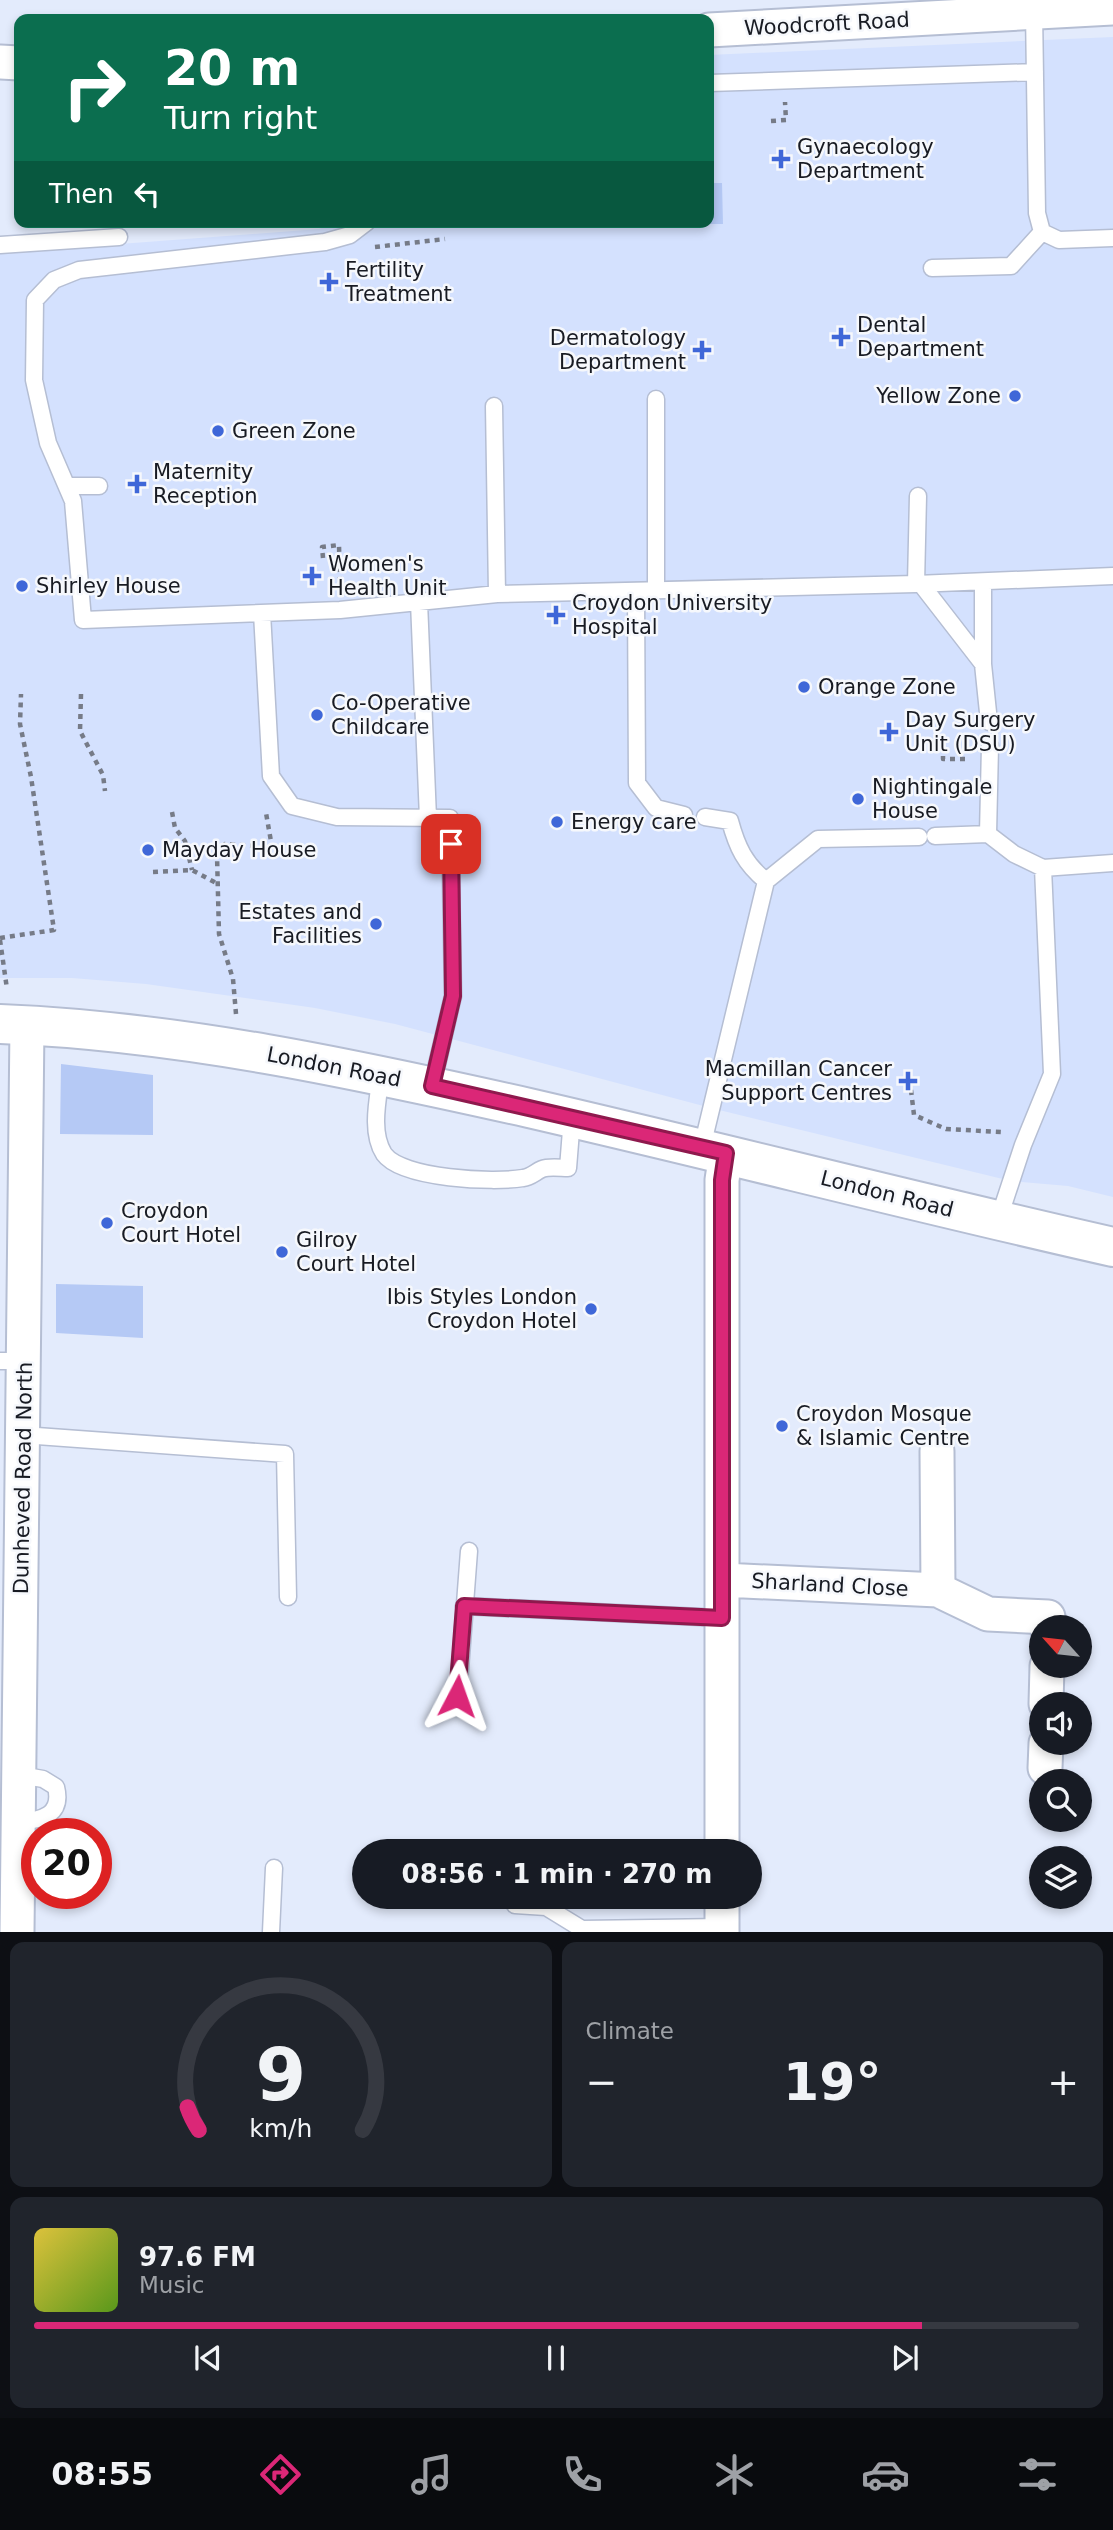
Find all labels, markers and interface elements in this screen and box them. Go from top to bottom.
street label: Woodcroft Road [744,8,910,40]
text: 20 m [164,40,300,97]
icon: right [49,42,140,133]
text: Turn right [164,99,317,137]
place label: Gynaecology Department [797,135,934,183]
marker: Gynaecology Department [771,149,791,169]
icon: left [128,175,166,213]
text: Then [49,179,114,209]
place label: Fertility Treatment [344,258,452,306]
marker: Fertility Treatment [319,272,339,292]
place label: Dental Department [857,313,984,361]
place label: Dermatology Department [550,326,686,374]
marker: Dental Department [831,327,851,347]
marker: Dermatology Department [692,340,712,360]
place label: Yellow Zone [875,384,1001,408]
marker: Yellow Zone [1007,388,1023,404]
place label: Green Zone [232,419,356,443]
marker: Green Zone [210,423,226,439]
place label: Maternity Reception [153,460,258,508]
marker: Maternity Reception [127,474,147,494]
place label: Women's Health Unit [328,552,446,600]
marker: Women's Health Unit [302,566,322,586]
place label: Shirley House [36,574,181,598]
marker: Shirley House [14,578,30,594]
place label: Croydon University Hospital [572,591,772,639]
marker: Croydon University Hospital [546,605,566,625]
place label: Orange Zone [818,675,956,699]
marker: Orange Zone [796,679,812,695]
place label: Co-Operative Childcare [331,691,471,739]
marker: Co-Operative Childcare [309,707,325,723]
place label: Day Surgery Unit (DSU) [905,708,1035,756]
marker: Day Surgery Unit (DSU) [879,722,899,742]
place label: Nightingale House [872,775,993,823]
marker: Nightingale House [850,791,866,807]
place label: Energy care [571,810,697,834]
pin [421,814,481,874]
marker: Energy care [549,814,565,830]
icon: arrive [432,825,470,863]
place label: Mayday House [162,838,317,862]
marker: Mayday House [140,842,156,858]
place label: Estates and Facilities [238,900,362,948]
marker: Estates and Facilities [368,916,384,932]
street label: London Road [265,1042,403,1092]
place label: Macmillan Cancer Support Centres [705,1057,892,1105]
marker: Macmillan Cancer Support Centres [898,1071,918,1091]
street label: London Road [818,1166,956,1222]
place label: Croydon Court Hotel [121,1199,241,1247]
marker: Croydon Court Hotel [99,1215,115,1231]
place label: Gilroy Court Hotel [296,1228,416,1276]
marker: Gilroy Court Hotel [274,1244,290,1260]
place label: Ibis Styles London Croydon Hotel [387,1285,577,1333]
marker: Ibis Styles London Croydon Hotel [583,1301,599,1317]
street label: Dunheved Road North [9,1362,37,1594]
place label: Croydon Mosque & Islamic Centre [796,1402,972,1450]
marker: Croydon Mosque & Islamic Centre [774,1418,790,1434]
street label: Sharland Close [751,1569,909,1601]
north arrow [1029,1615,1092,1678]
map controls [1029,1615,1092,1909]
position arrow [420,1659,494,1733]
button: sound [1029,1692,1092,1755]
button: search [1029,1769,1092,1832]
speed limit sign: 20 [21,1818,112,1909]
button: layers [1029,1846,1092,1909]
text: 08:56 · 1 min · 270 m [402,1859,712,1889]
text: Climate [586,2018,674,2044]
text: 9 [255,2033,306,2118]
text: 19° [783,2052,881,2112]
text: − [586,2060,617,2104]
text: + [1047,2060,1079,2104]
text: km/h [249,2114,312,2143]
text: 97.6 FM [139,2242,256,2272]
text: Music [139,2272,204,2298]
icon: previous [189,2339,227,2377]
icon: pause [537,2339,575,2377]
icon: next [886,2339,924,2377]
icon: directions [256,2450,305,2499]
icon: music [407,2450,456,2499]
icon: phone [558,2450,607,2499]
icon: climate [710,2450,759,2499]
icon: car [861,2450,910,2499]
icon: filters [1013,2450,1062,2499]
text: 08:55 [51,2455,153,2493]

